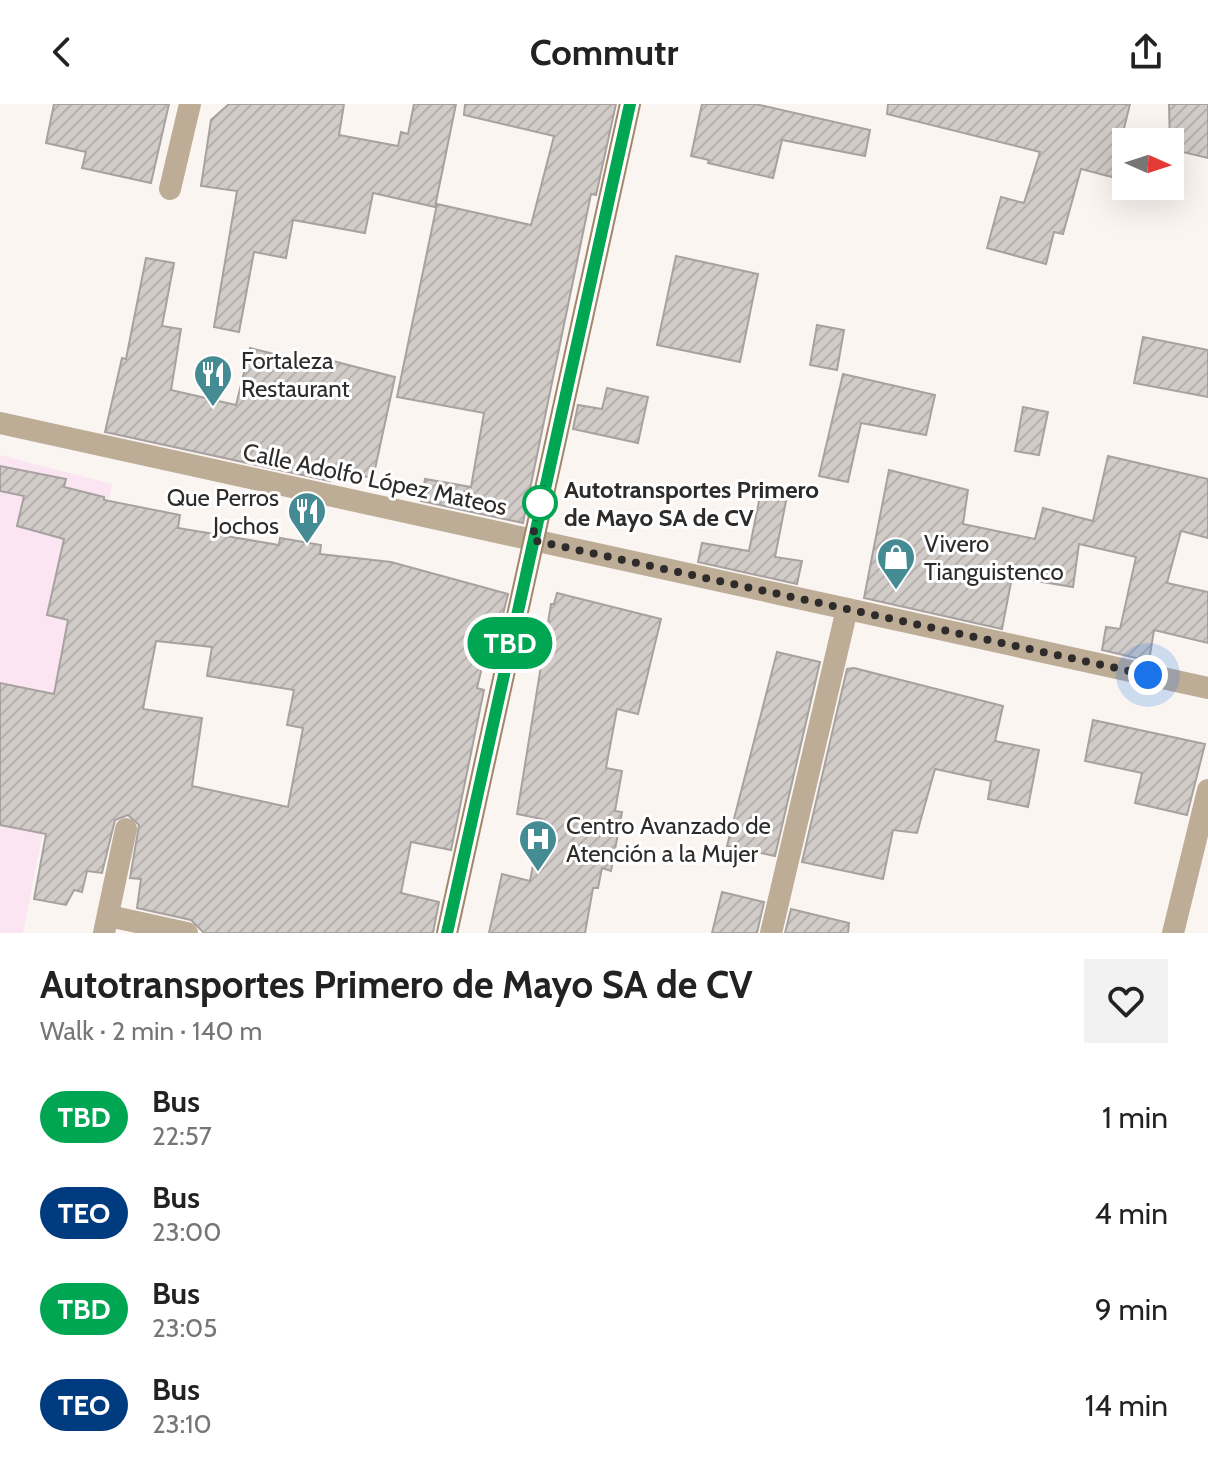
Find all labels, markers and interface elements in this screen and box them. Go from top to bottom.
icon: back [40,30,84,74]
text: Commutr [530,30,678,74]
icon: share [1124,30,1168,74]
north arrow [1112,128,1184,200]
map controls [1112,128,1184,200]
place label: Fortaleza Restaurant [241,346,350,403]
restaurant icon: Fortaleza Restaurant [192,353,234,408]
street label: Calle Adolfo López Mateos [240,437,510,521]
place label: Autotransportes Primero de Mayo SA de CV [564,475,819,532]
place label: Que Perros Jochos [167,483,279,540]
marker: Autotransportes Primero de Mayo SA de CV [523,486,557,520]
restaurant icon: Que Perros Jochos [286,490,328,545]
place label: Vivero Tianguistenco [924,529,1064,586]
shop icon: Vivero Tianguistenco [875,536,917,591]
line badge: TBD [464,617,556,669]
text: TBD [483,626,537,660]
your location [1128,655,1168,695]
place label: Centro Avanzado de Atención a la Mujer [566,811,771,868]
hospital icon: Centro Avanzado de Atención a la Mujer [517,818,559,873]
button: heart [1084,959,1168,1043]
text: Autotransportes Primero de Mayo SA de CV [40,961,753,1008]
text: Walk · 2 min · 140 m [40,1015,262,1047]
text: Bus [152,1083,200,1120]
text: 1 min [1102,1099,1168,1136]
text: TBD [57,1100,111,1134]
text: 22:57 [152,1120,212,1152]
text: Bus [152,1179,200,1216]
text: 4 min [1094,1195,1168,1232]
text: TEO [58,1196,110,1230]
text: 23:00 [152,1216,221,1248]
text: Bus [152,1275,200,1312]
text: 9 min [1095,1291,1168,1328]
text: TBD [57,1292,111,1326]
text: 23:05 [152,1312,217,1344]
text: Bus [152,1371,200,1408]
text: 14 min [1085,1387,1168,1424]
text: TEO [58,1388,110,1422]
text: 23:10 [152,1408,212,1440]

